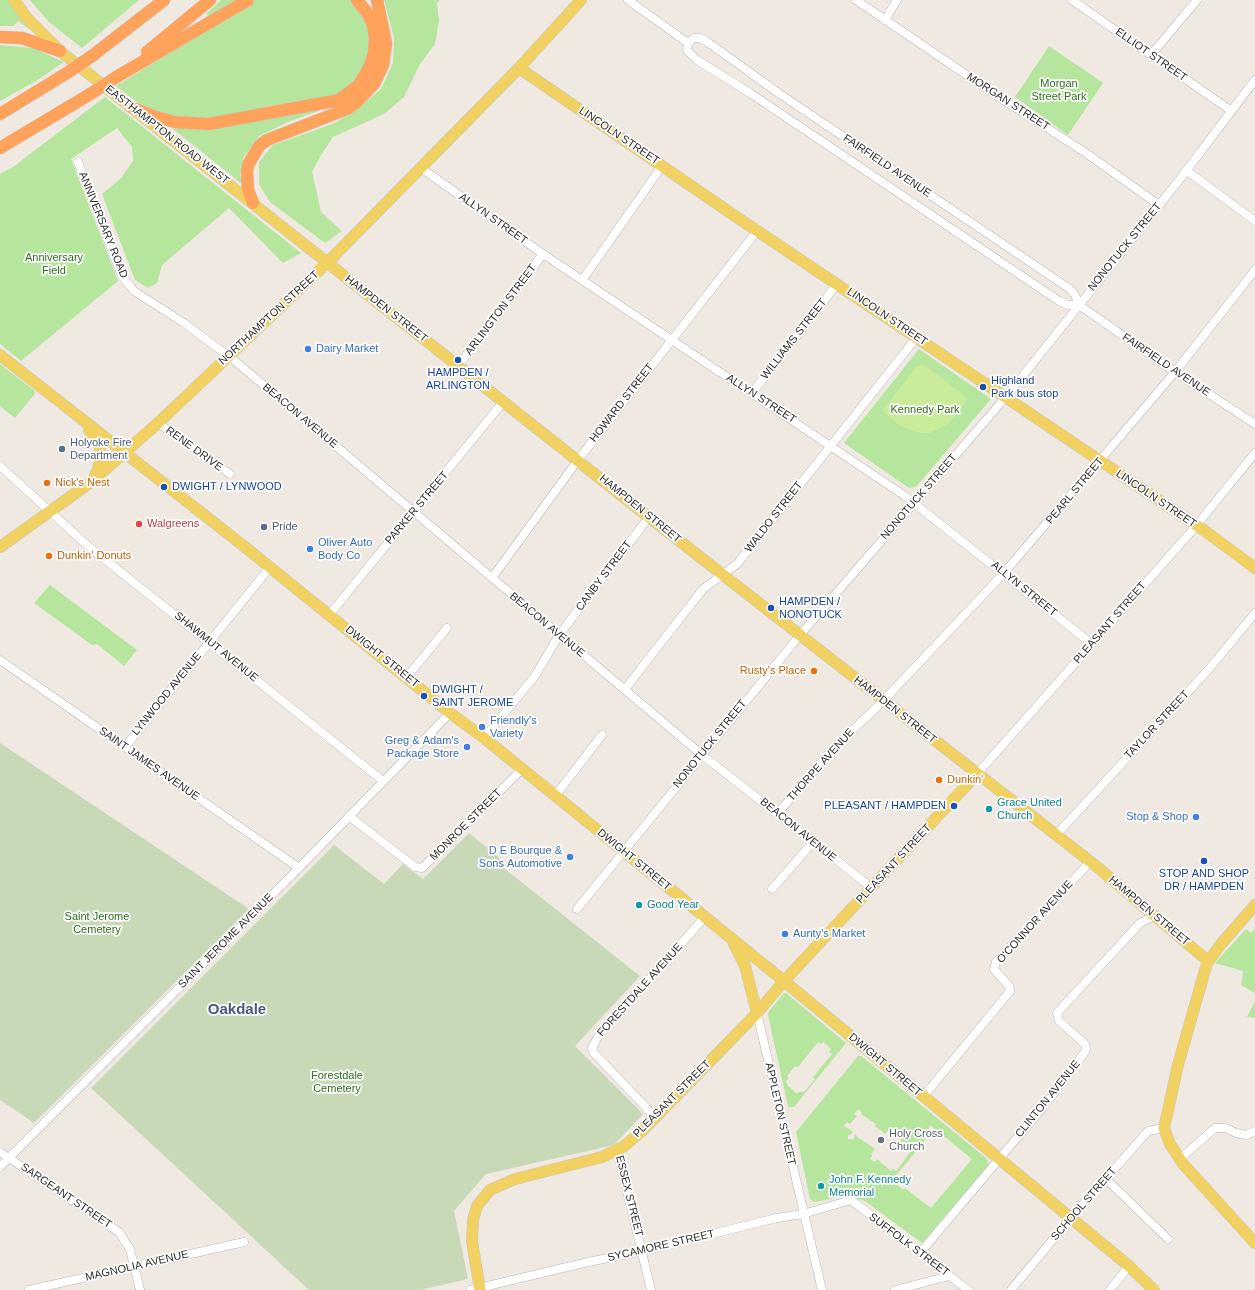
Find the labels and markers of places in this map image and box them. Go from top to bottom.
place label: Dairy Market [316,342,378,356]
marker: Dairy Market [303,344,313,354]
marker: HAMPDEN / ARLINGTON [453,355,463,365]
place label: HAMPDEN / ARLINGTON [426,366,490,392]
place label: Highland Park bus stop [991,374,1058,400]
marker: Highland Park bus stop [978,382,988,392]
place label: Holyoke Fire Department [70,436,132,462]
marker: Holyoke Fire Department [57,444,67,454]
place label: Nick's Nest [55,476,110,490]
marker: Nick's Nest [42,478,52,488]
place label: DWIGHT / LYNWOOD [172,480,282,494]
marker: DWIGHT / LYNWOOD [159,482,169,492]
place label: Walgreens [147,517,199,531]
marker: Walgreens [134,519,144,529]
place label: Pride [272,520,298,534]
marker: Pride [259,522,269,532]
place label: Oliver Auto Body Co [318,536,372,562]
marker: Oliver Auto Body Co [305,544,315,554]
place label: Dunkin' Donuts [57,549,131,563]
marker: Dunkin' Donuts [44,551,54,561]
place label: HAMPDEN / NONOTUCK [779,595,842,621]
marker: HAMPDEN / NONOTUCK [766,603,776,613]
place label: Rusty's Place [740,664,806,678]
marker: Rusty's Place [809,666,819,676]
place label: DWIGHT / SAINT JEROME [432,683,513,709]
marker: DWIGHT / SAINT JEROME [419,691,429,701]
place label: Friendly's Variety [490,714,537,740]
marker: Friendly's Variety [477,722,487,732]
place label: Greg & Adam's Package Store [385,734,459,760]
marker: Greg & Adam's Package Store [462,742,472,752]
place label: Dunkin' [947,773,983,787]
marker: Dunkin' [934,775,944,785]
place label: Grace United Church [997,796,1062,822]
place label: PLEASANT / HAMPDEN [824,799,946,813]
marker: PLEASANT / HAMPDEN [949,801,959,811]
marker: Grace United Church [984,804,994,814]
place label: Stop & Shop [1126,810,1188,824]
marker: Stop & Shop [1191,812,1201,822]
place label: D E Bourque & Sons Automotive [479,844,562,870]
marker: D E Bourque & Sons Automotive [565,852,575,862]
marker: STOP AND SHOP DR / HAMPDEN [1199,856,1209,866]
place label: STOP AND SHOP DR / HAMPDEN [1159,867,1249,893]
place label: Good Year [647,898,699,912]
marker: Good Year [634,900,644,910]
place label: Aunty's Market [793,927,865,941]
marker: Aunty's Market [780,929,790,939]
place label: Holy Cross Church [889,1127,943,1153]
marker: Holy Cross Church [876,1135,886,1145]
place label: John F. Kennedy Memorial [829,1173,911,1199]
marker: John F. Kennedy Memorial [816,1181,826,1191]

